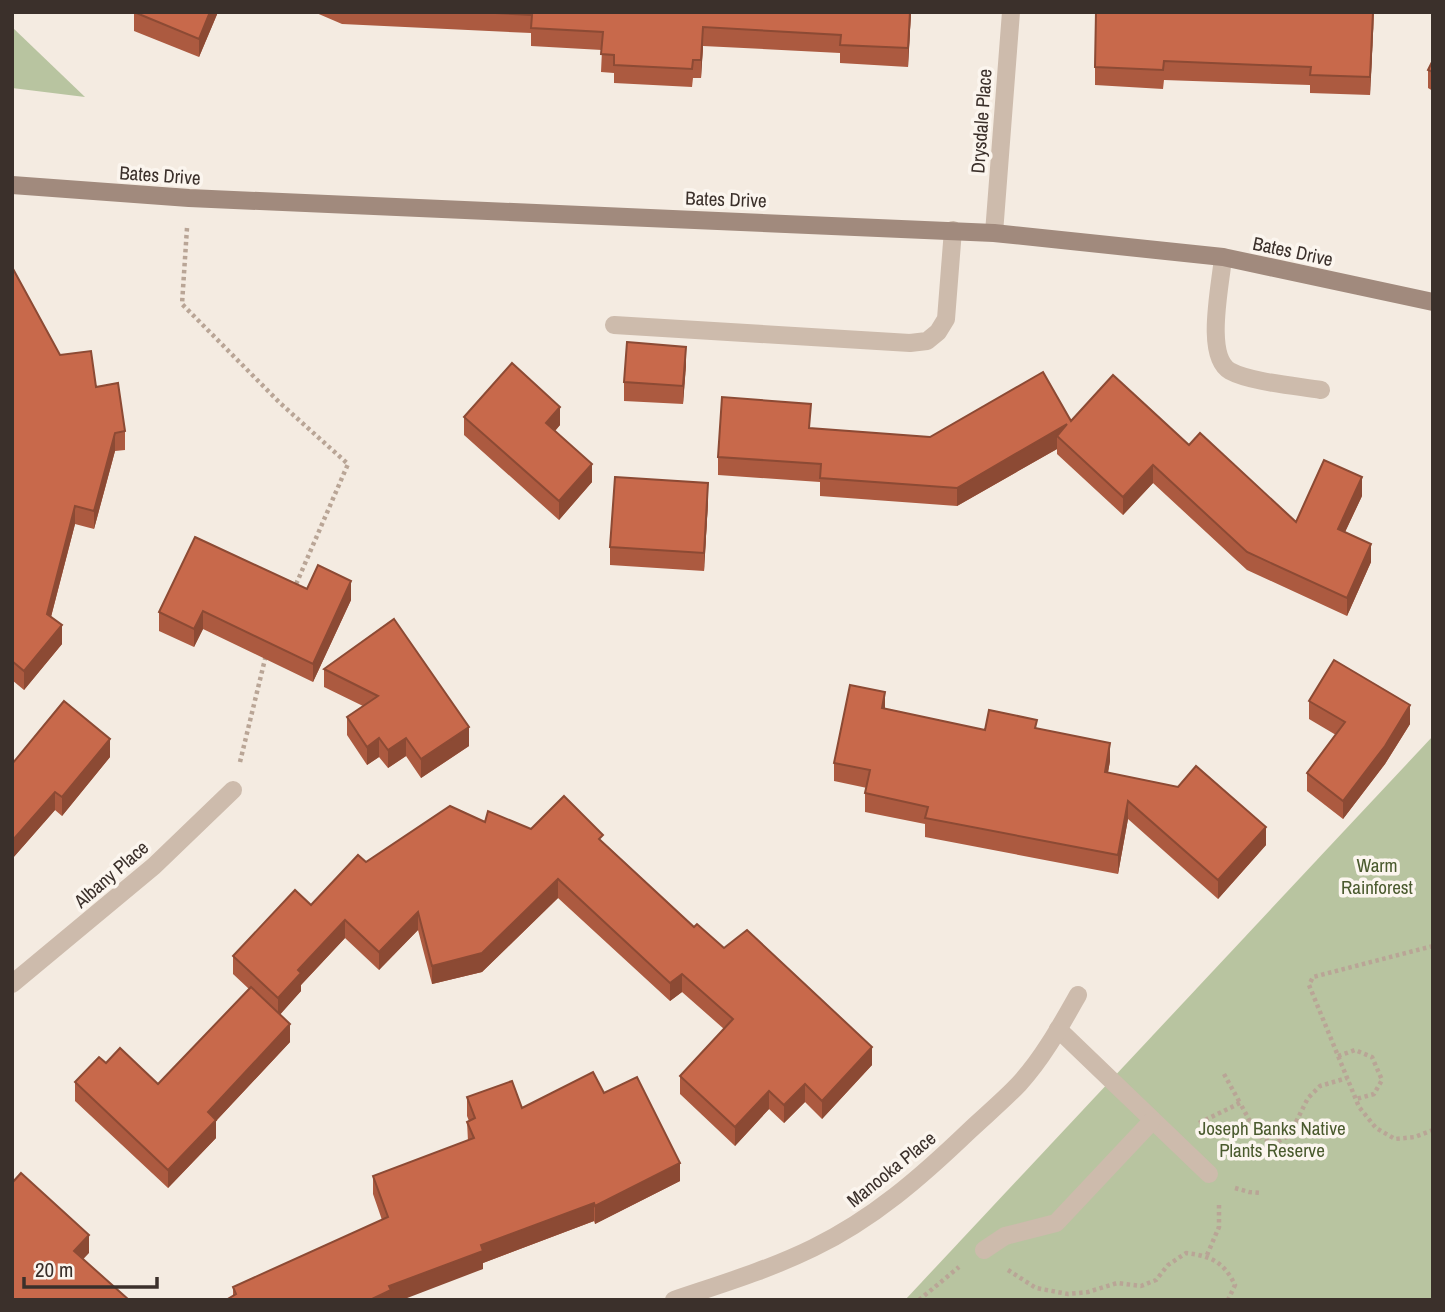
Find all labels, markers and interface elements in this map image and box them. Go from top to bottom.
street label: Drysdale Place [964,68,998,174]
street label: Bates Drive [118,159,202,191]
street label: Bates Drive [685,185,767,213]
street label: Bates Drive [1250,230,1336,272]
street label: Albany Place [67,834,154,914]
park label: Warm Rainforest [1341,852,1414,900]
park label: Joseph Banks Native Plants Reserve [1198,1115,1346,1163]
street label: Manooka Place [841,1125,941,1213]
scale bar [24,1246,158,1290]
text: 20 m [35,1255,73,1284]

